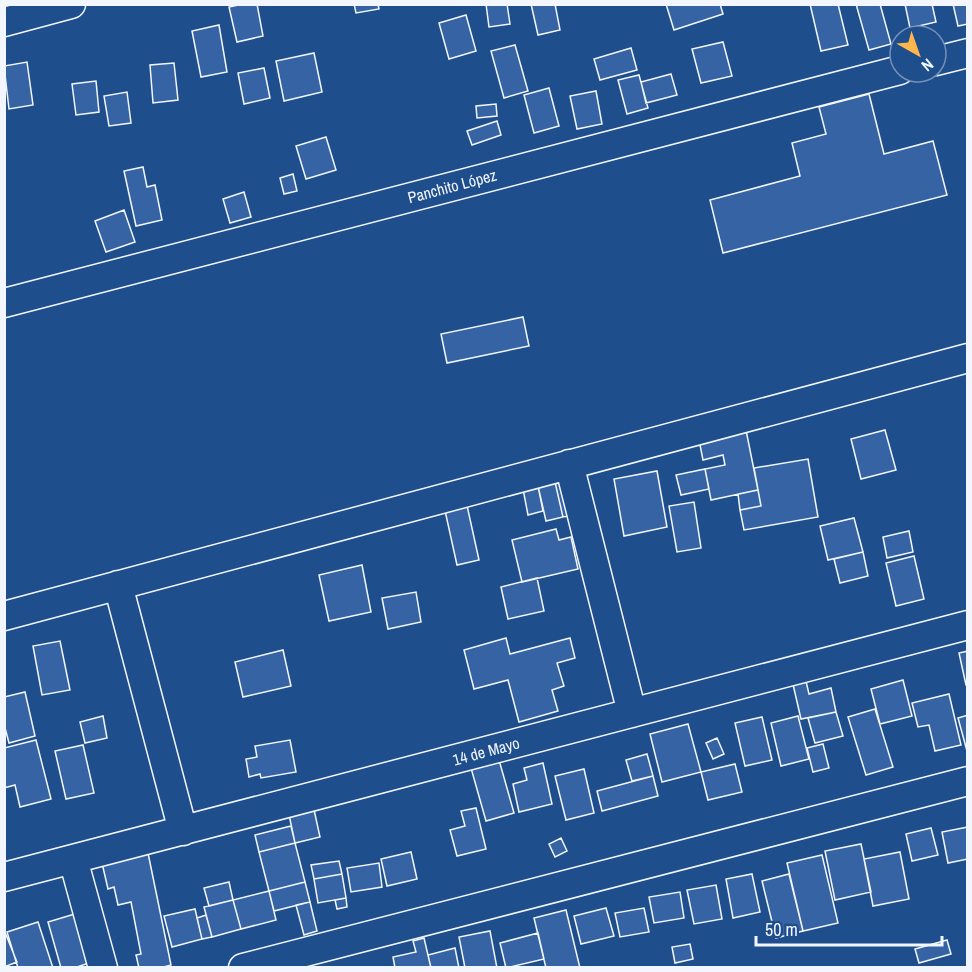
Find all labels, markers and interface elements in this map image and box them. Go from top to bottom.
north arrow [888,24,948,84]
text: N [917,54,938,77]
street label: Panchito López [405,163,499,208]
street label: 14 de Mayo [450,732,522,770]
scale bar [756,909,942,947]
text: 50 m [765,917,798,942]

